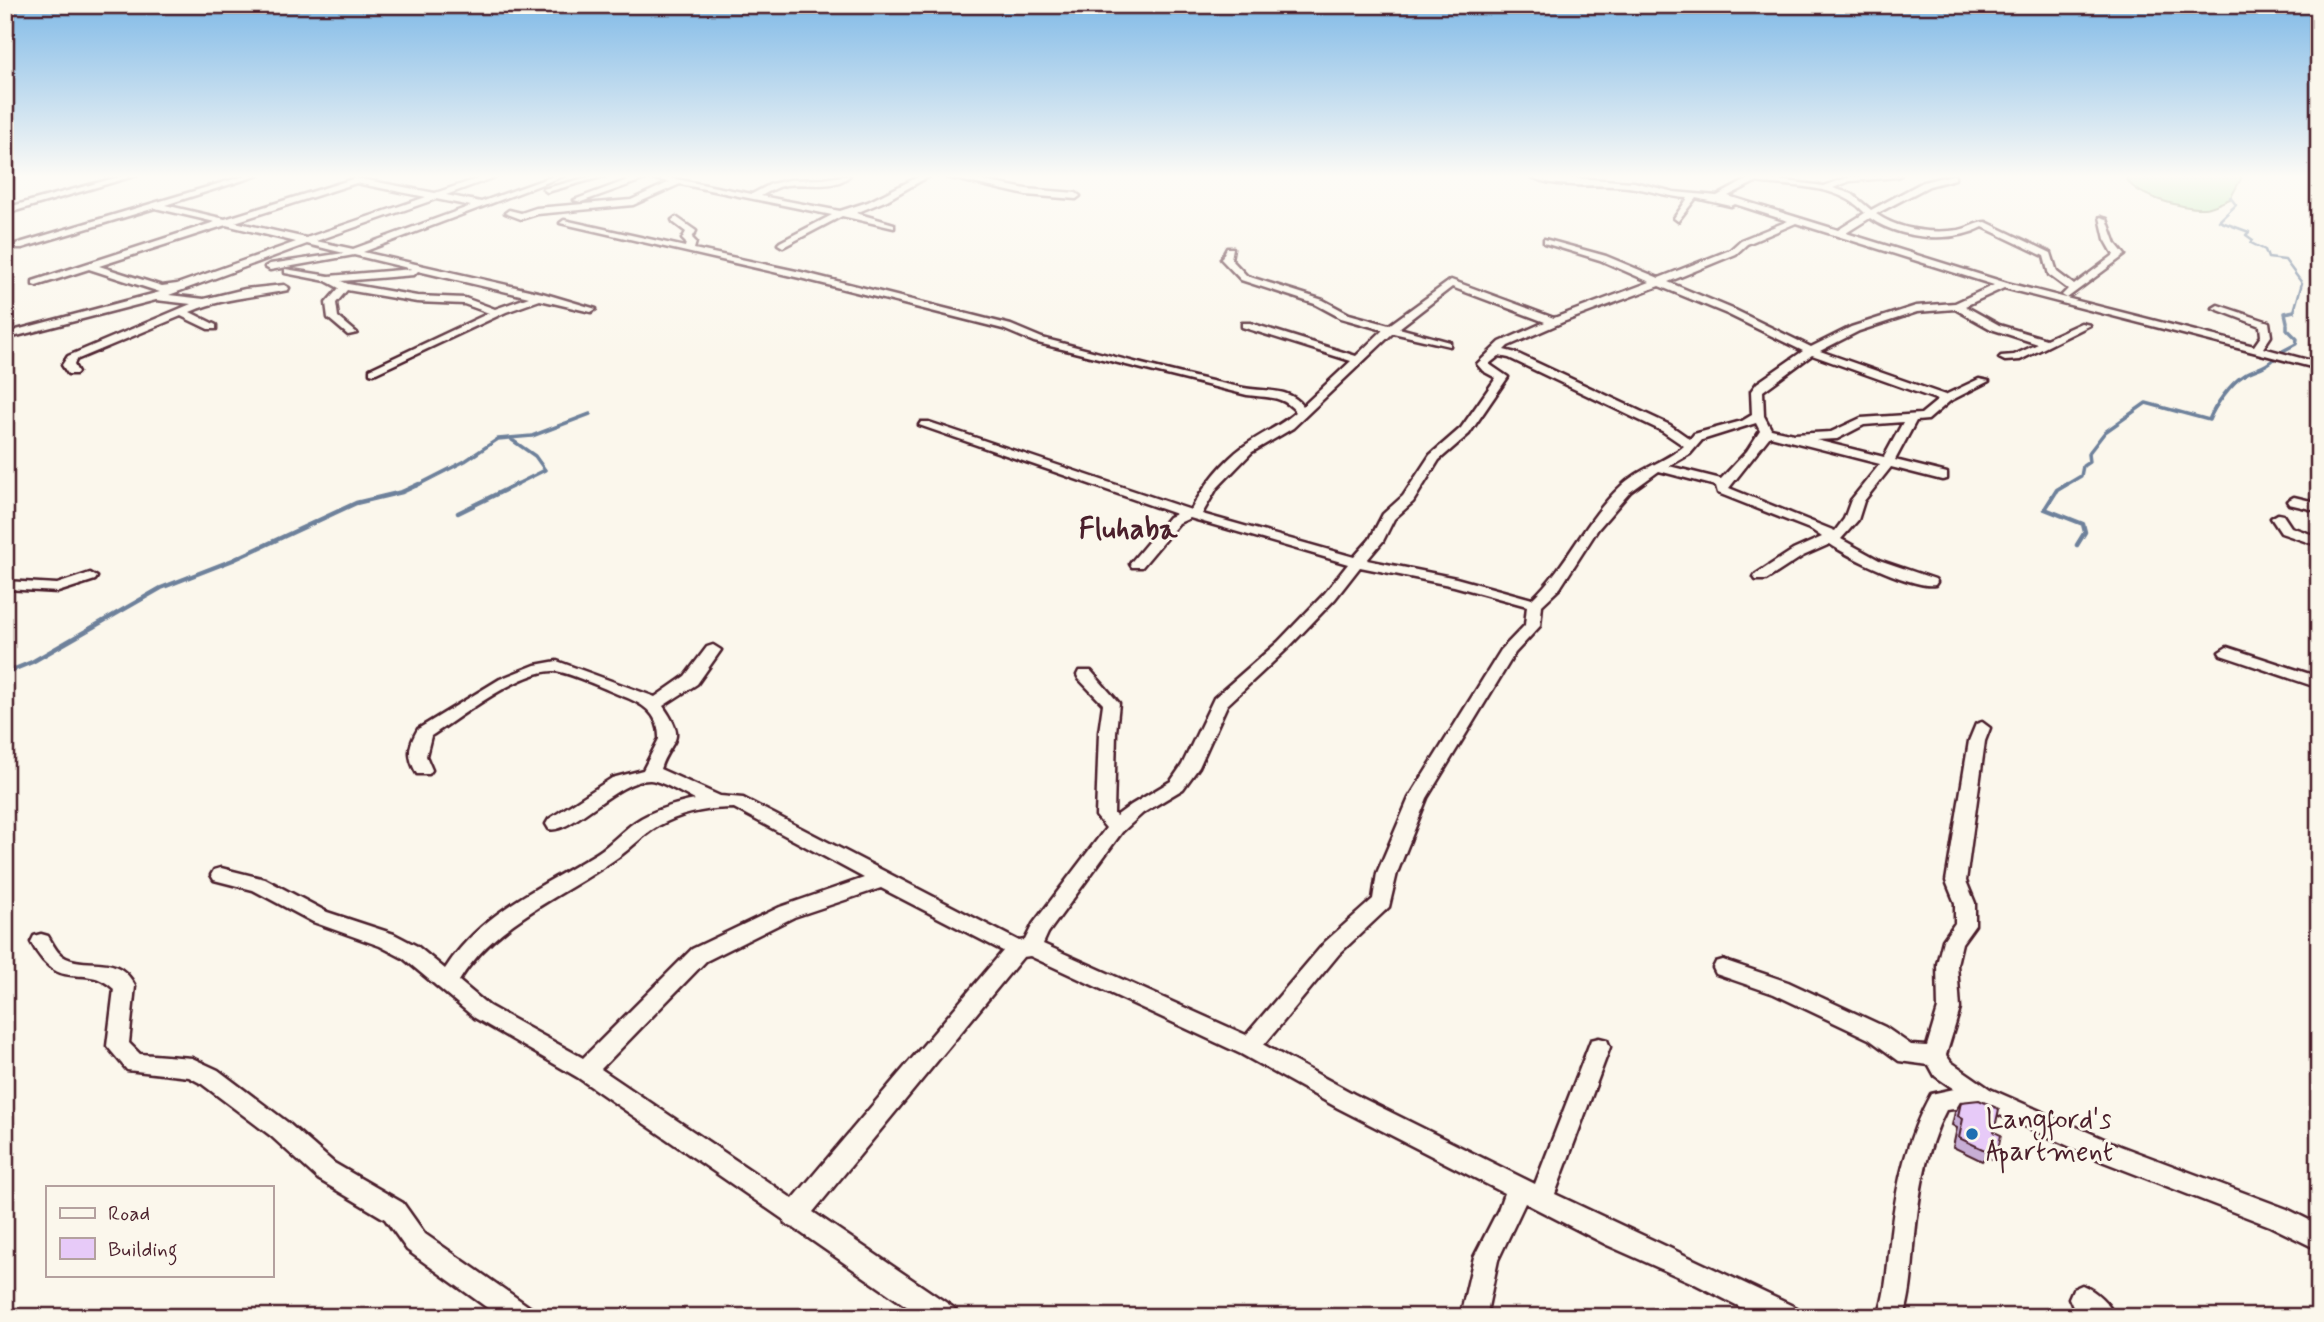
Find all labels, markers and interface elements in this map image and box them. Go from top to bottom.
district label: Fluhaba [1079,510,1178,549]
place label: Langford's Apartment [1986,1102,2113,1174]
marker: Langford's Apartment [1964,1126,1980,1142]
legend [46,1186,273,1276]
text: Road [108,1200,150,1228]
text: Building [108,1236,178,1266]

